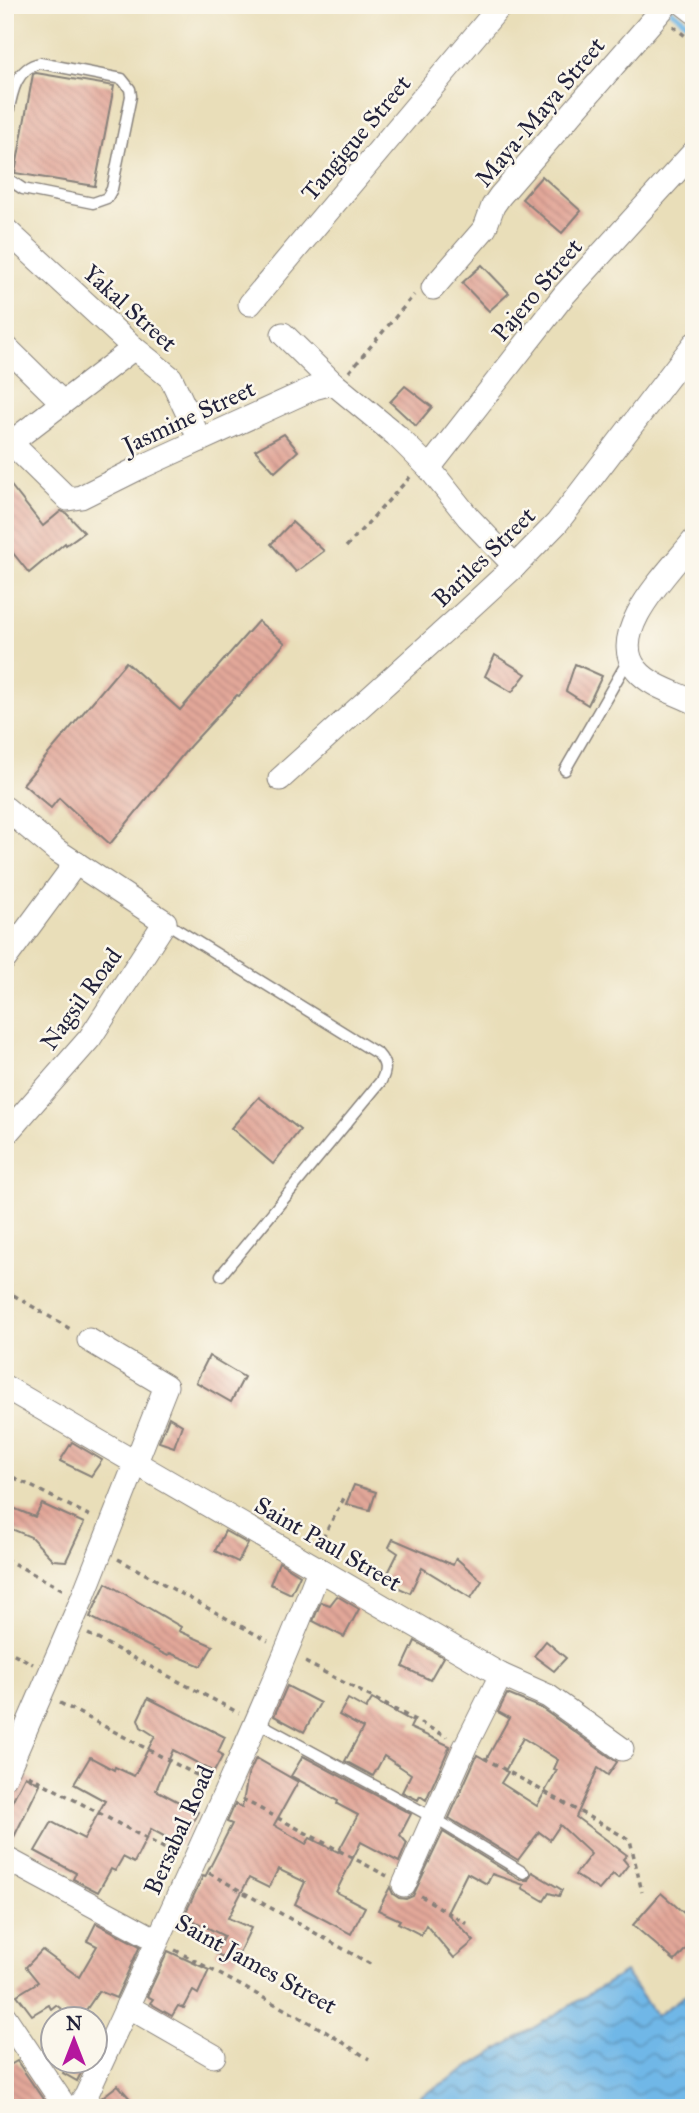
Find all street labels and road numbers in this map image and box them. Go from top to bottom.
street label: Maya-Maya Street [469,31,612,193]
street label: Tangigue Street [295,69,418,207]
street label: Pajero Street [485,232,589,348]
street label: Yakal Street [77,258,184,358]
street label: Jasmine Street [115,373,260,462]
street label: Bariles Street [426,500,542,613]
street label: Nagsil Road [34,942,128,1056]
street label: Saint Paul Street [249,1490,407,1598]
street label: Bersabal Road [137,1761,221,1899]
street label: Saint James Street [170,1907,342,2021]

